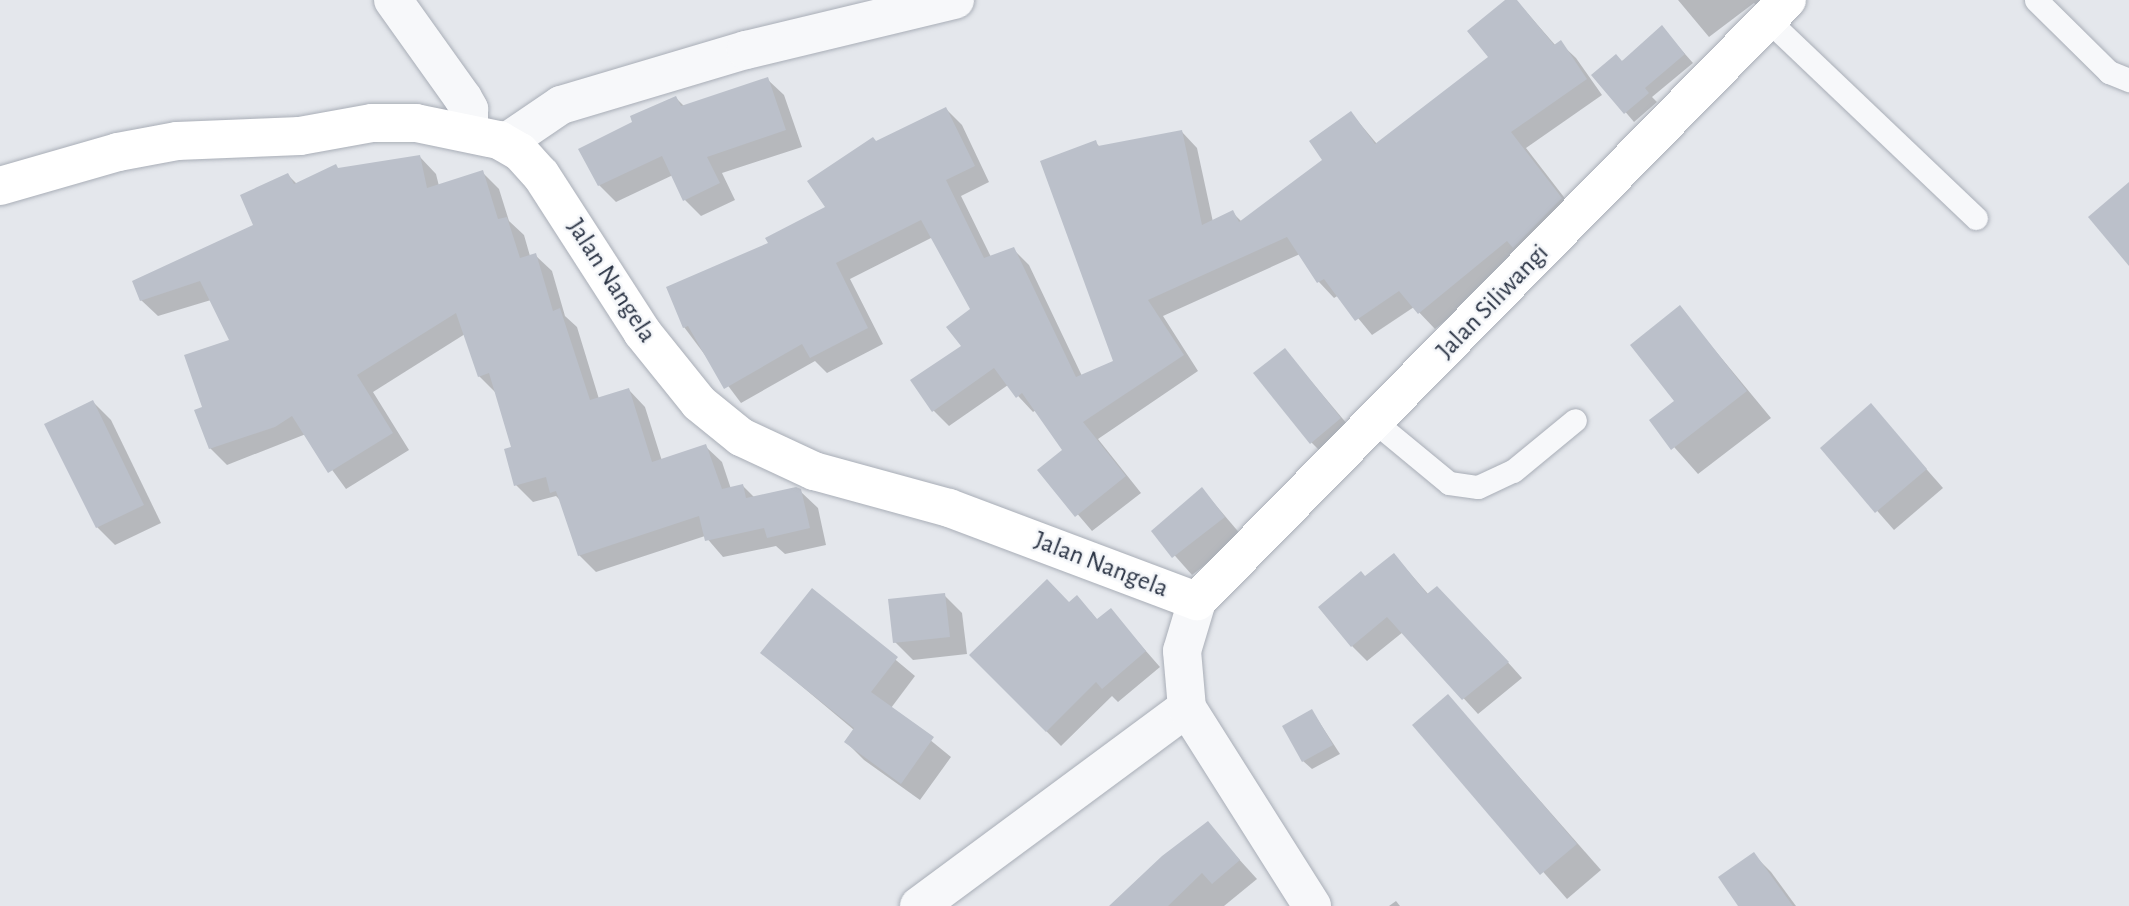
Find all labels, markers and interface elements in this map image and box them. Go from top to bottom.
street label: Jalan Nangela [560,213,662,349]
street label: Jalan Siliwangi [1430,238,1556,366]
street label: Jalan Nangela [1030,525,1172,605]

